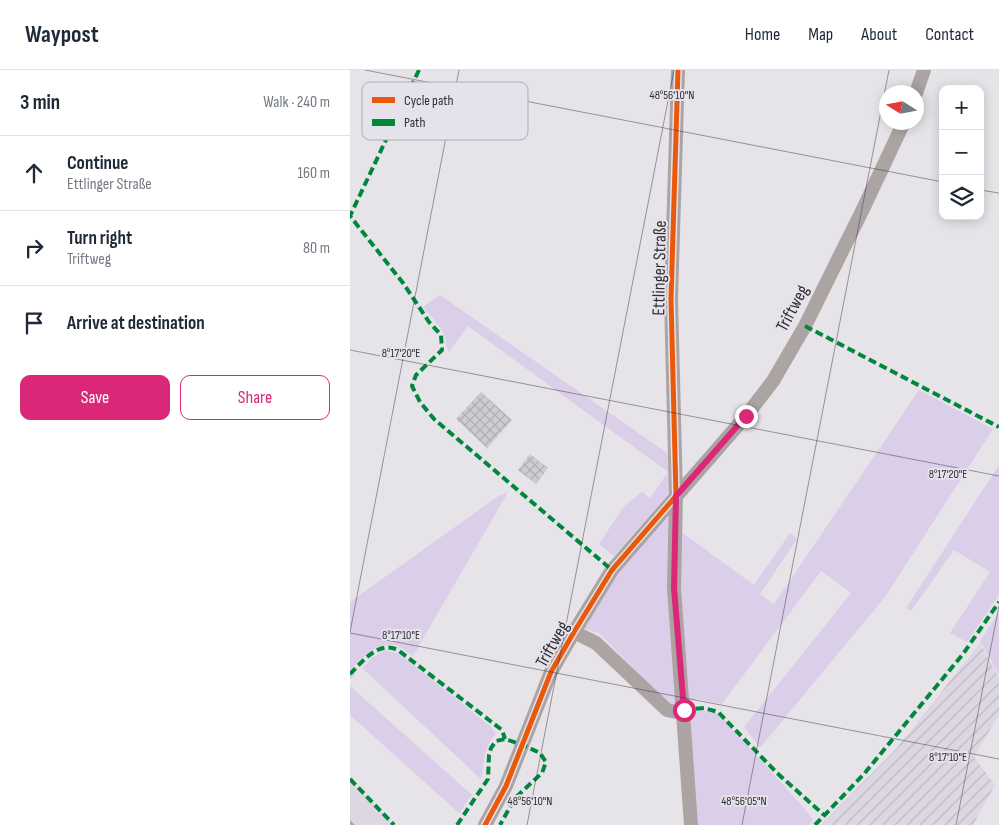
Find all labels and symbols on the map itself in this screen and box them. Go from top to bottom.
legend [362,82,528,140]
north arrow [879,85,924,130]
text: 48°56'10"N [650,88,694,103]
text: Cycle path [404,92,454,109]
text: Path [404,114,425,131]
street label: Ettlinger Straße [648,220,671,316]
street label: Triftweg [772,281,813,335]
text: 8°17'20"E [382,346,420,361]
route end [735,405,758,428]
text: 8°17'20"E [929,467,967,482]
street label: Triftweg [531,617,574,671]
text: 8°17'10"E [382,628,420,643]
route start [673,699,696,722]
text: 8°17'10"E [929,750,967,765]
text: 48°56'10"N [508,794,552,809]
text: 48°56'05"N [721,794,767,809]

